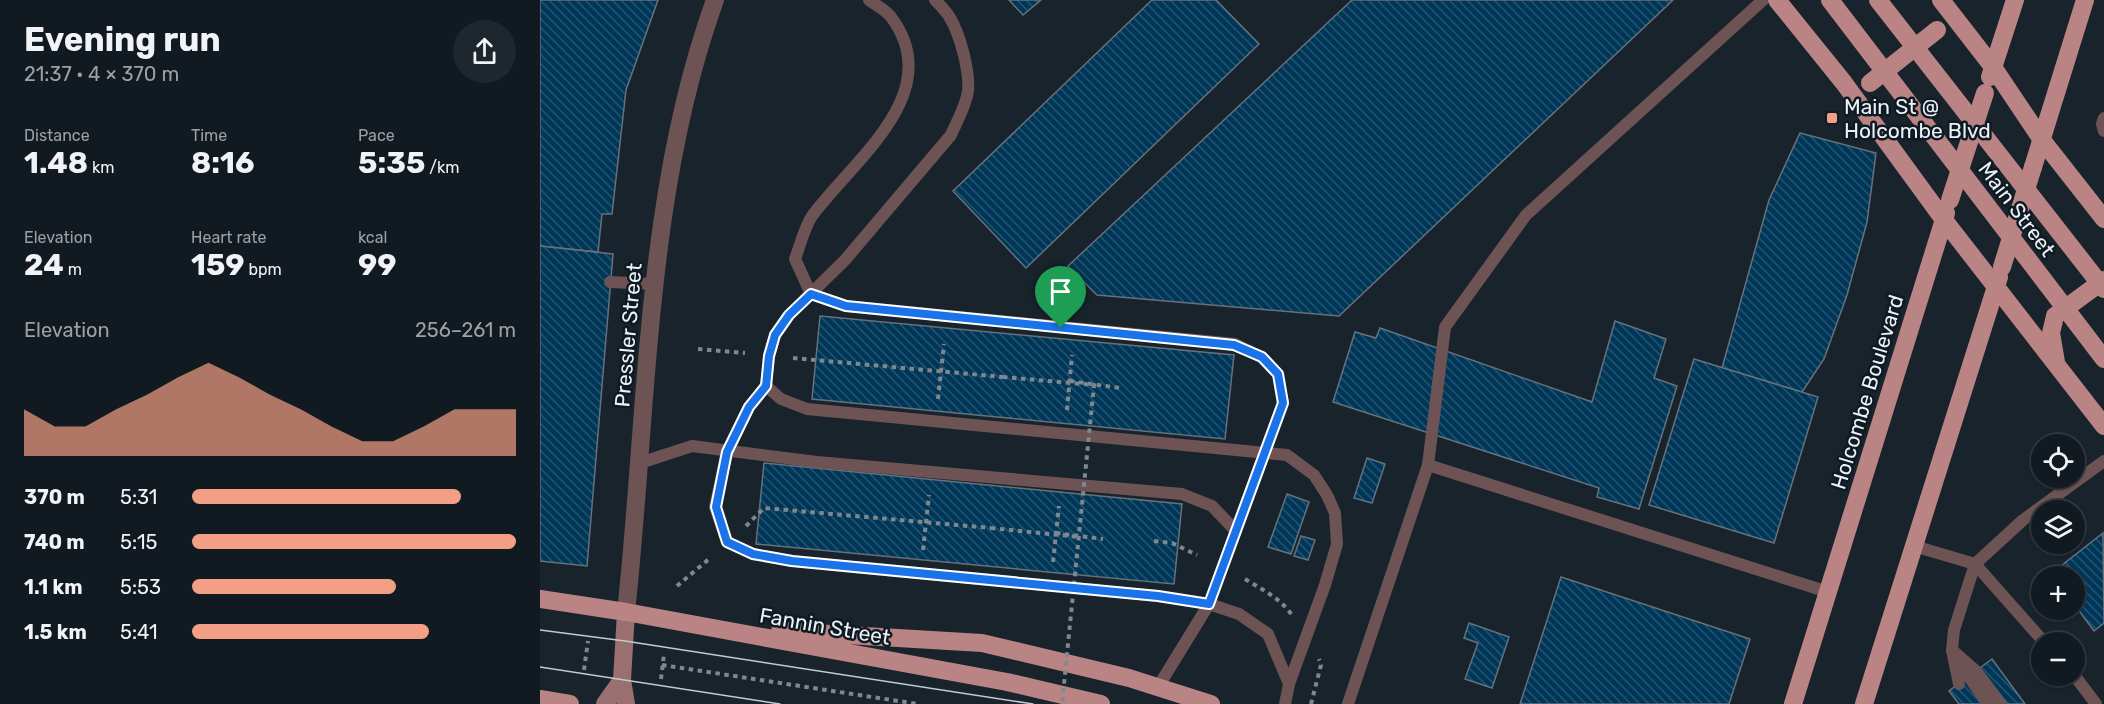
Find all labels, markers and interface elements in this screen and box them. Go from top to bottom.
text: Evening run [24,20,221,59]
button: share [453,20,516,83]
text: 21:37 · 4 × 370 m [24,62,179,86]
place label: Main St @ Holcombe Blvd [1844,94,1991,143]
marker: Main St @ Holcombe Blvd [1825,111,1839,125]
text: Distance [24,126,90,145]
text: Time [191,126,227,145]
text: Pace [358,126,395,145]
text: 1.48 [24,145,88,181]
text: 8:16 [191,145,255,181]
text: 5:35 [358,145,425,181]
street label: Main Street [1973,157,2061,261]
text: km [88,158,114,177]
text: /km [425,158,459,177]
text: Elevation [24,228,93,247]
text: Heart rate [191,228,266,247]
text: kcal [358,228,387,247]
text: 24 [24,247,64,283]
text: 159 [191,247,245,283]
text: 99 [358,247,396,283]
text: m [64,260,82,279]
text: bpm [245,260,282,279]
street label: Pressler Street [609,262,647,408]
pin [1035,266,1086,328]
icon: arrive [1044,275,1077,308]
street label: Holcombe Boulevard [1825,292,1909,492]
text: Elevation [24,318,110,342]
text: 256–261 m [415,318,516,342]
map controls [2031,434,2085,686]
button: locate [2031,434,2085,488]
text: 370 m [24,485,85,509]
text: 5:31 [120,485,157,509]
button: layers [2031,500,2085,554]
text: 740 m [24,530,85,554]
text: 5:15 [120,530,157,554]
button: + [2031,566,2085,620]
text: 1.1 km [24,575,83,599]
text: 5:53 [120,575,161,599]
street label: Fannin Street [758,602,892,650]
text: 1.5 km [24,620,87,644]
text: 5:41 [120,620,158,644]
button: − [2031,632,2085,686]

